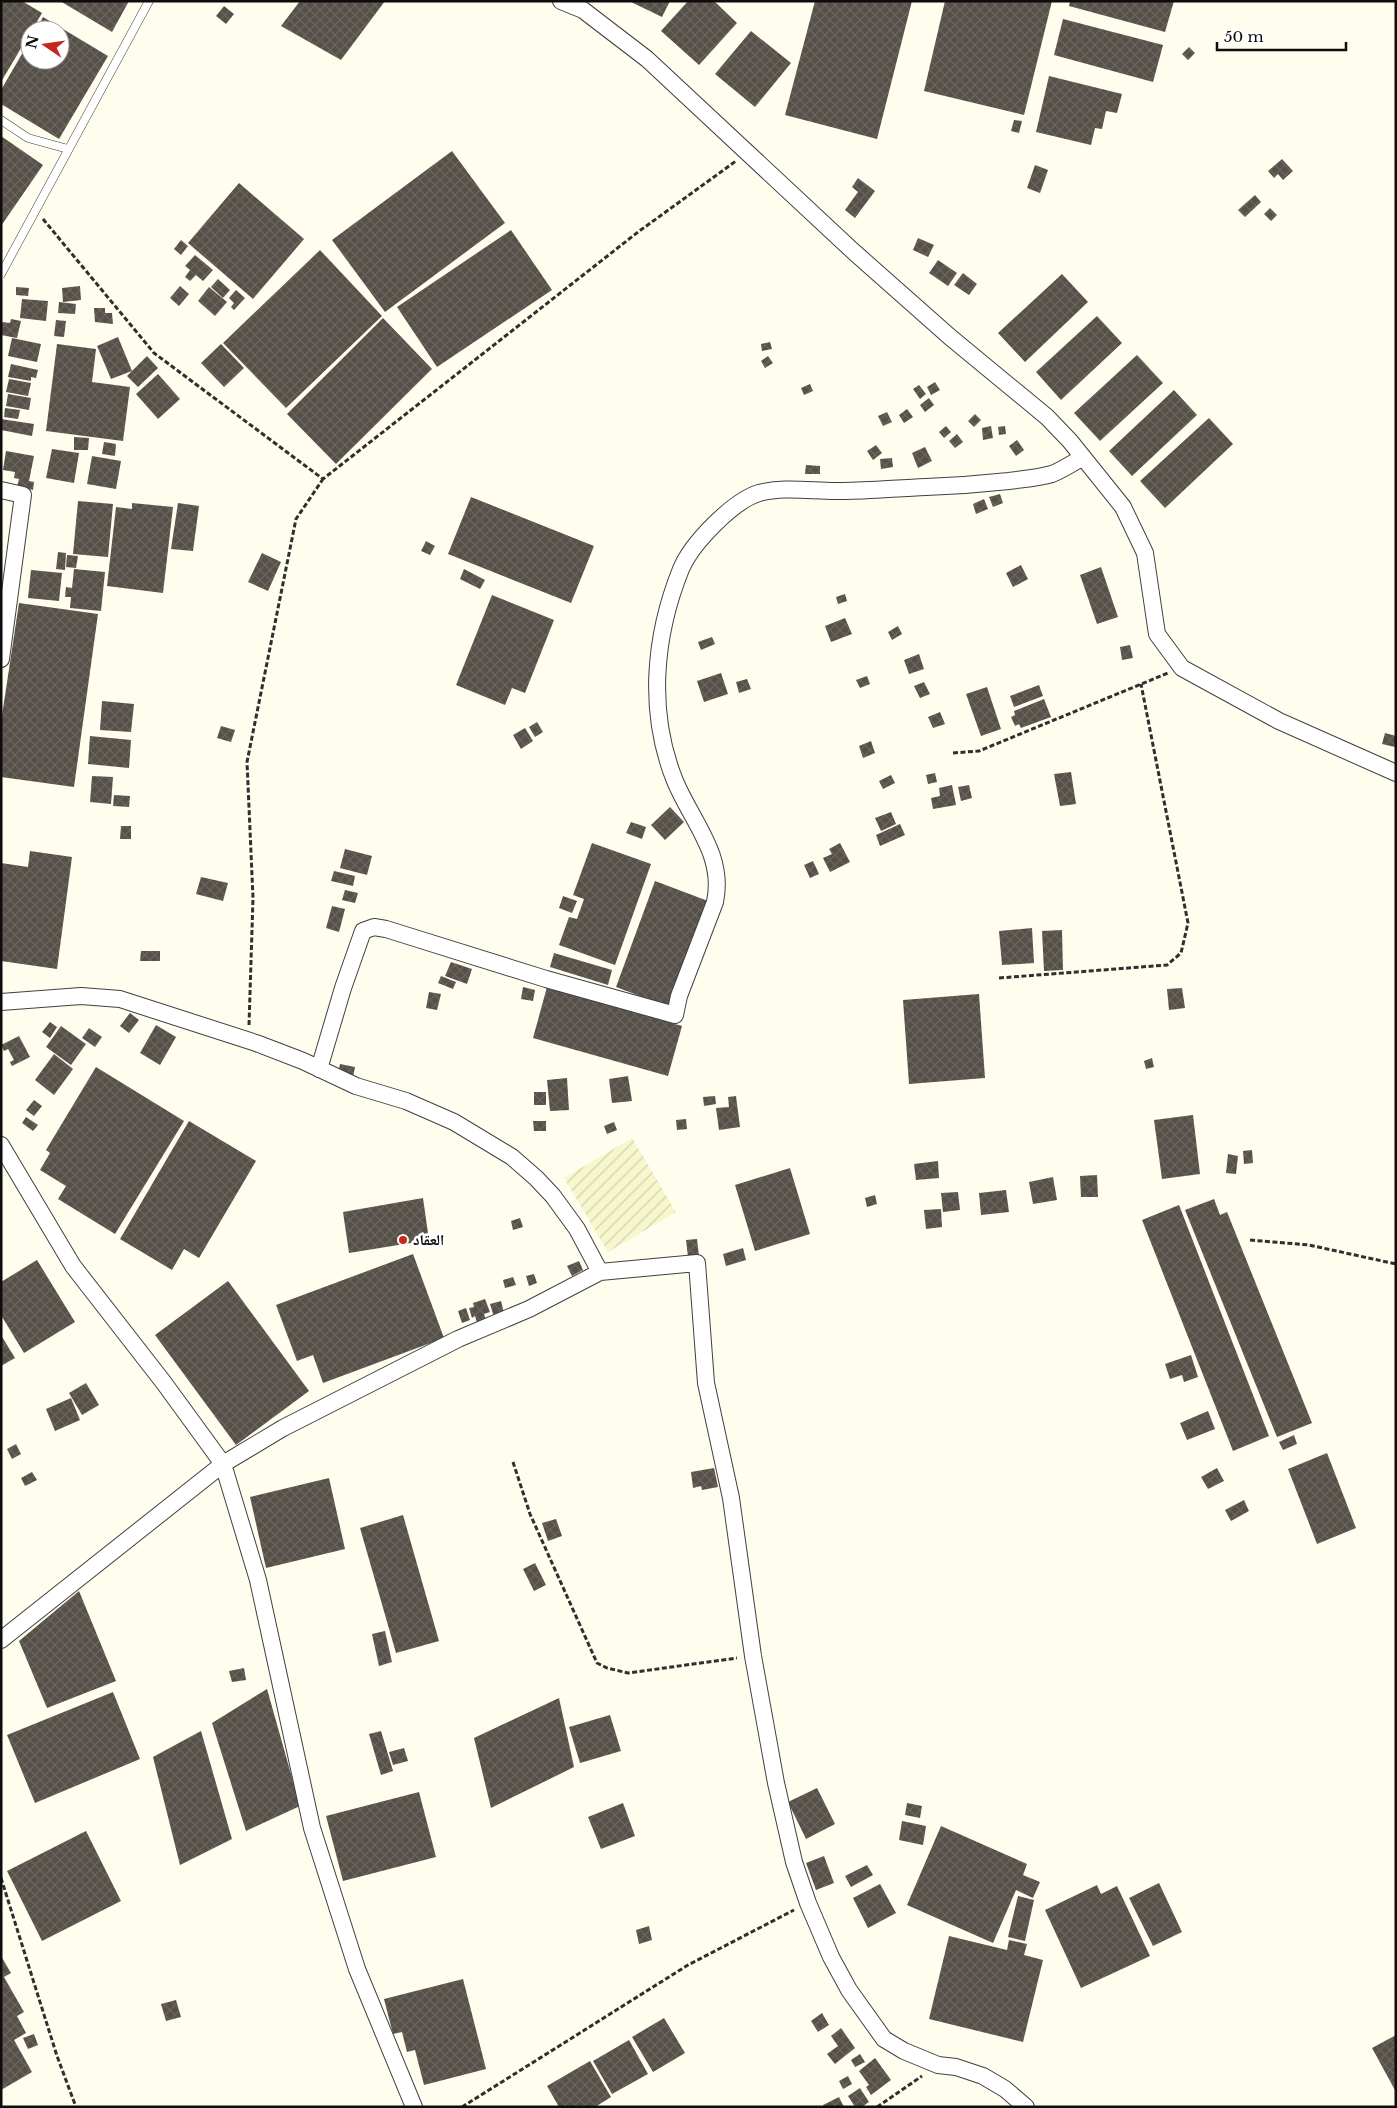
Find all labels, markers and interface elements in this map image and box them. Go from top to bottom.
north arrow [20,20,70,70]
scale bar [1217,20,1346,52]
text: 50 m [1224,27,1264,46]
text: N [22,34,43,51]
place label: العقاد [413,1230,444,1249]
marker: العقاد [397,1234,409,1246]

